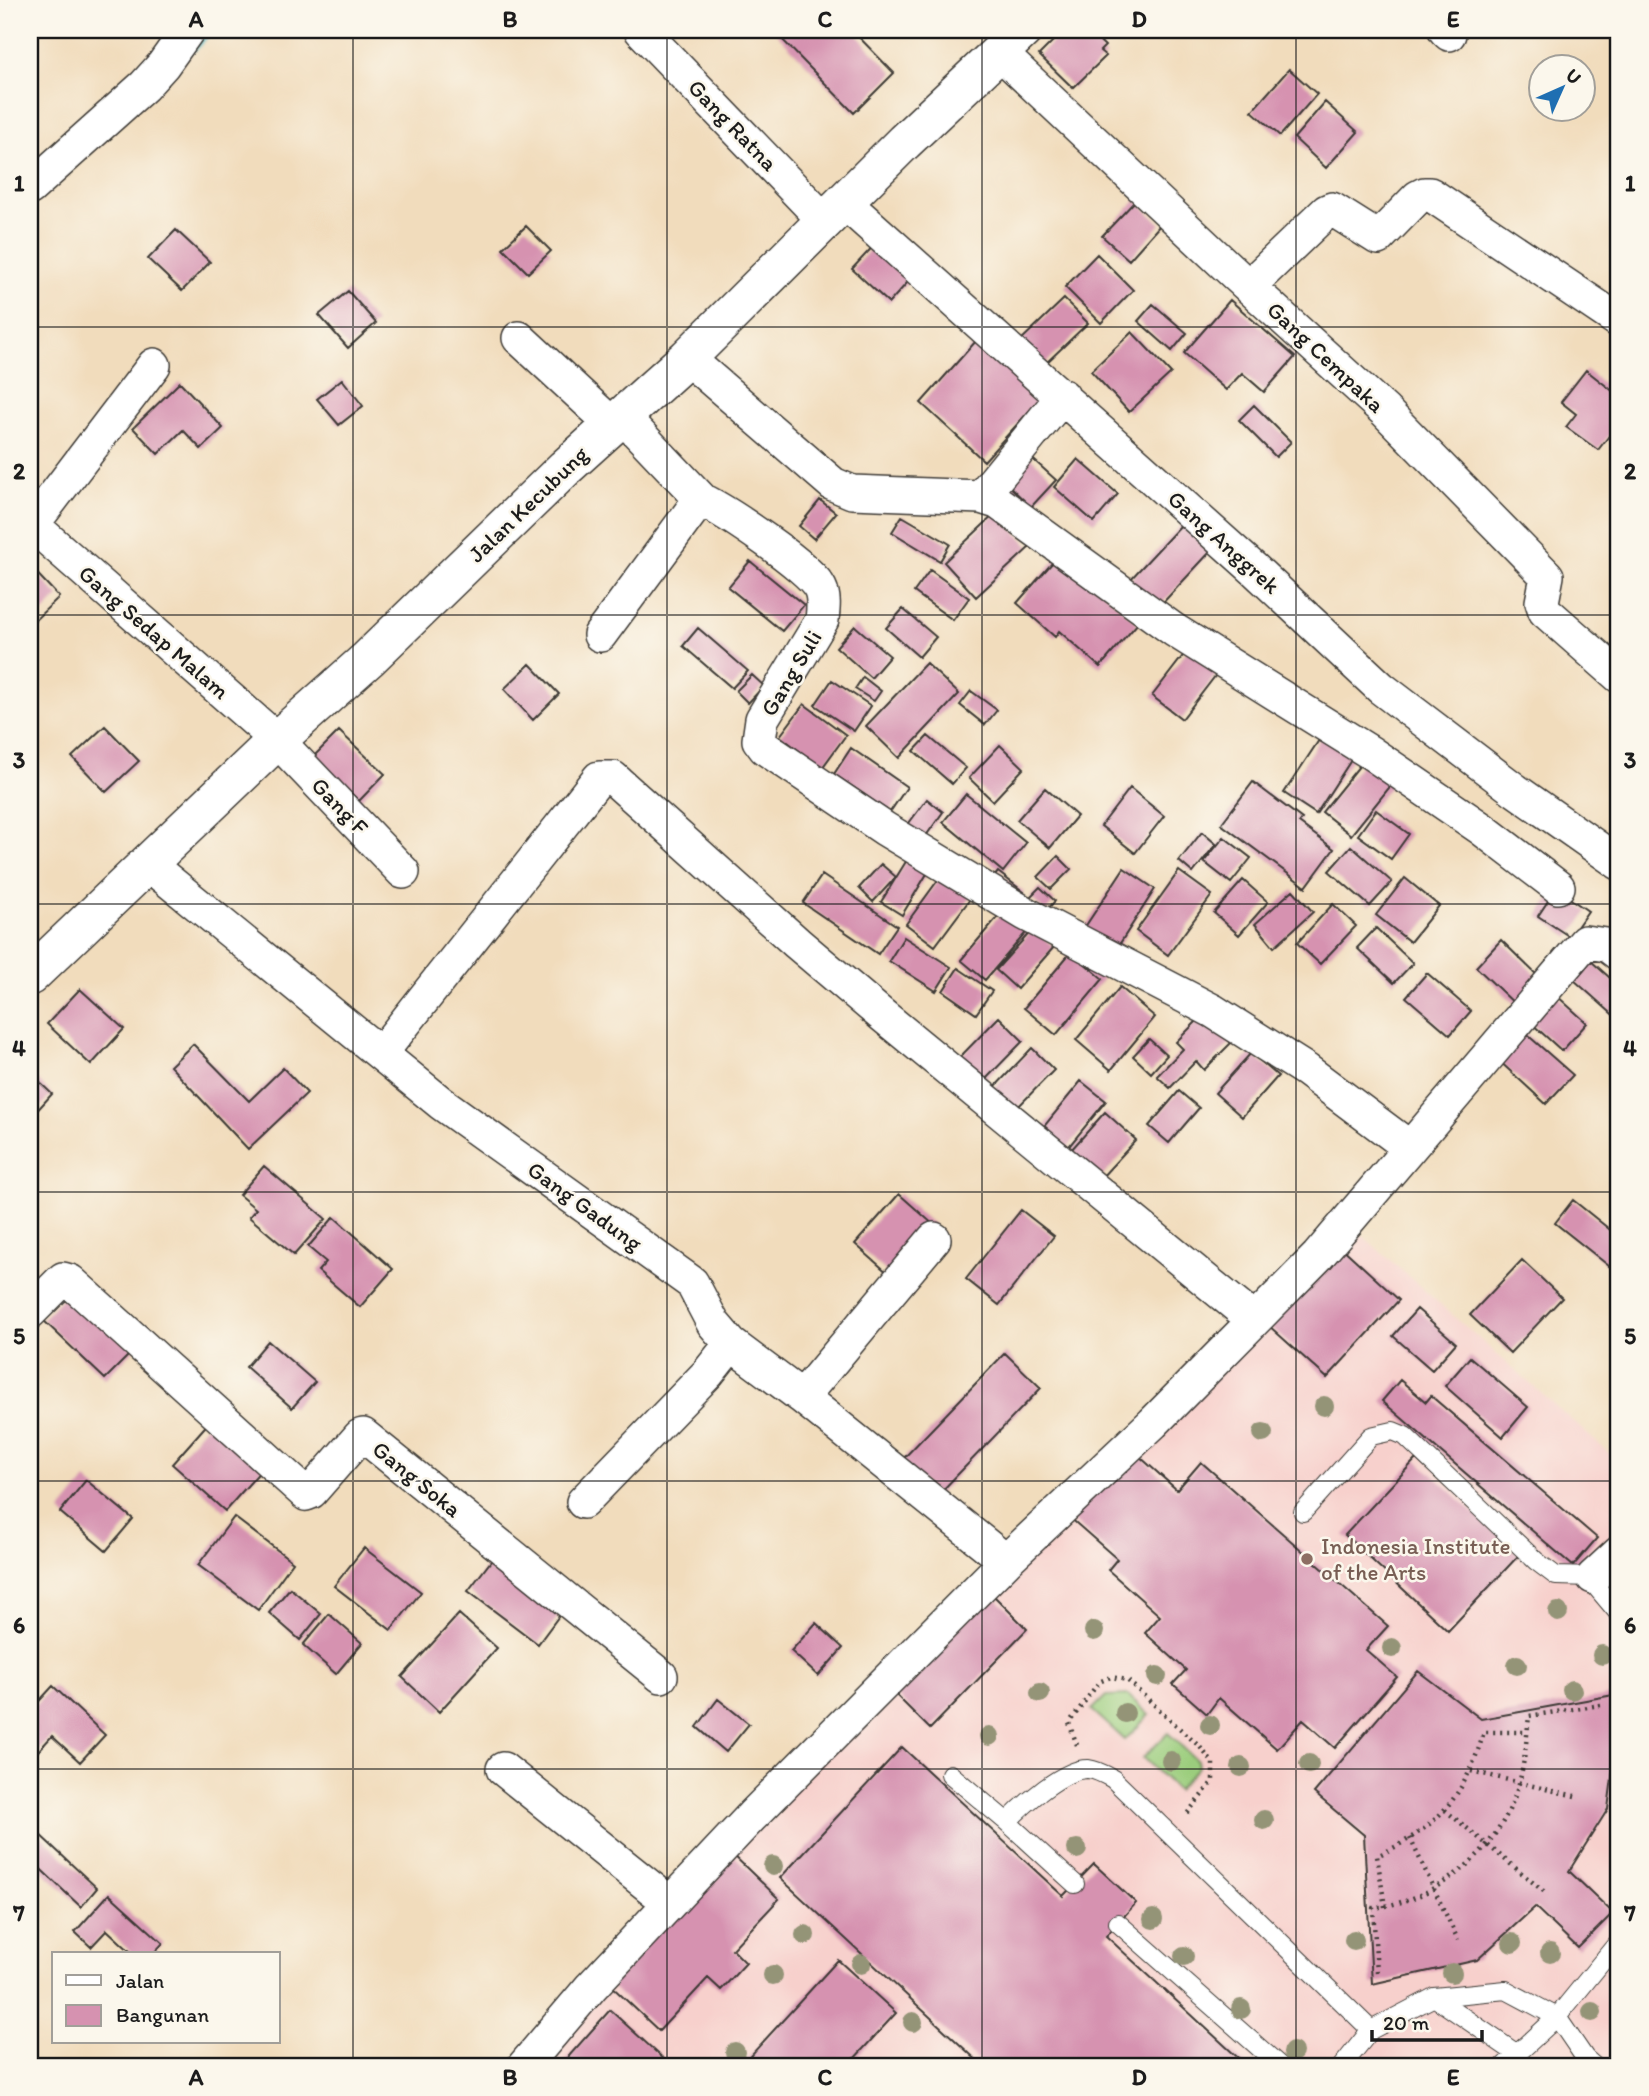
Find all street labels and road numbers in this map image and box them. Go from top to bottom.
street label: Gang Ratna [682,73,784,177]
street label: Gang Cempaka [1261,295,1391,419]
street label: Jalan Kecubung [462,440,594,568]
street label: Gang Anggrek [1162,484,1286,600]
street label: Gang Sedap Malam [73,559,235,705]
street label: Gang Suli [754,625,828,721]
street label: Gang F [306,771,374,841]
street label: Gang Gadung [522,1155,648,1257]
street label: Gang Soka [367,1435,467,1523]

